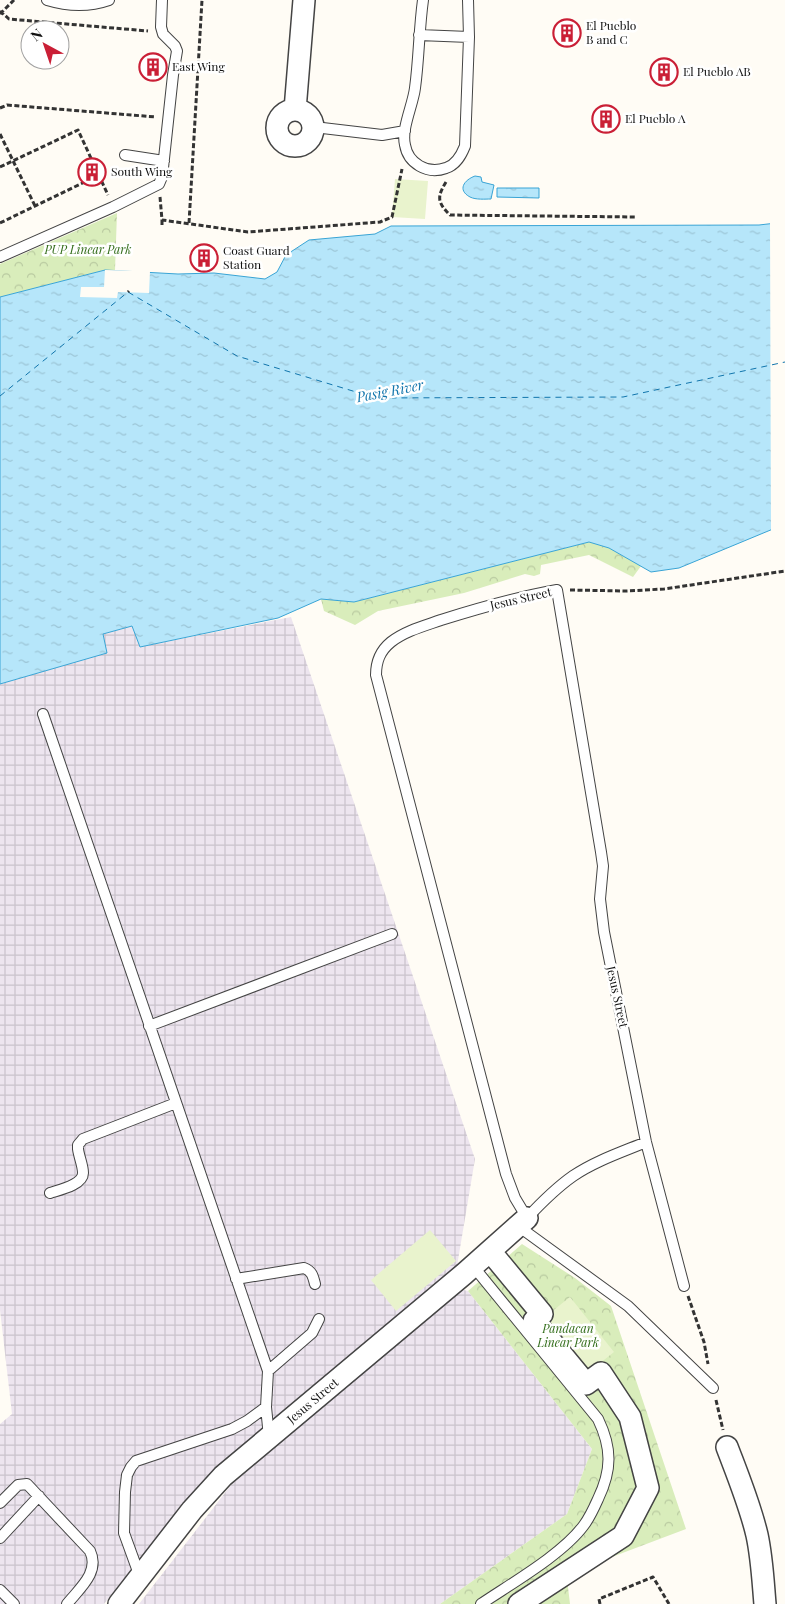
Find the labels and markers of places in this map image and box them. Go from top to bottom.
place label: El Pueblo B and C [586,17,637,47]
building icon: El Pueblo B and C [552,18,582,48]
building icon: East Wing [138,52,168,82]
building icon: El Pueblo AB [649,57,679,87]
place label: East Wing [172,58,225,74]
place label: El Pueblo AB [683,63,751,79]
building icon: El Pueblo A [591,104,621,134]
place label: El Pueblo A [625,110,686,126]
building icon: South Wing [77,157,107,187]
place label: South Wing [111,163,173,179]
place label: Coast Guard Station [223,242,290,272]
building icon: Coast Guard Station [189,243,219,273]

